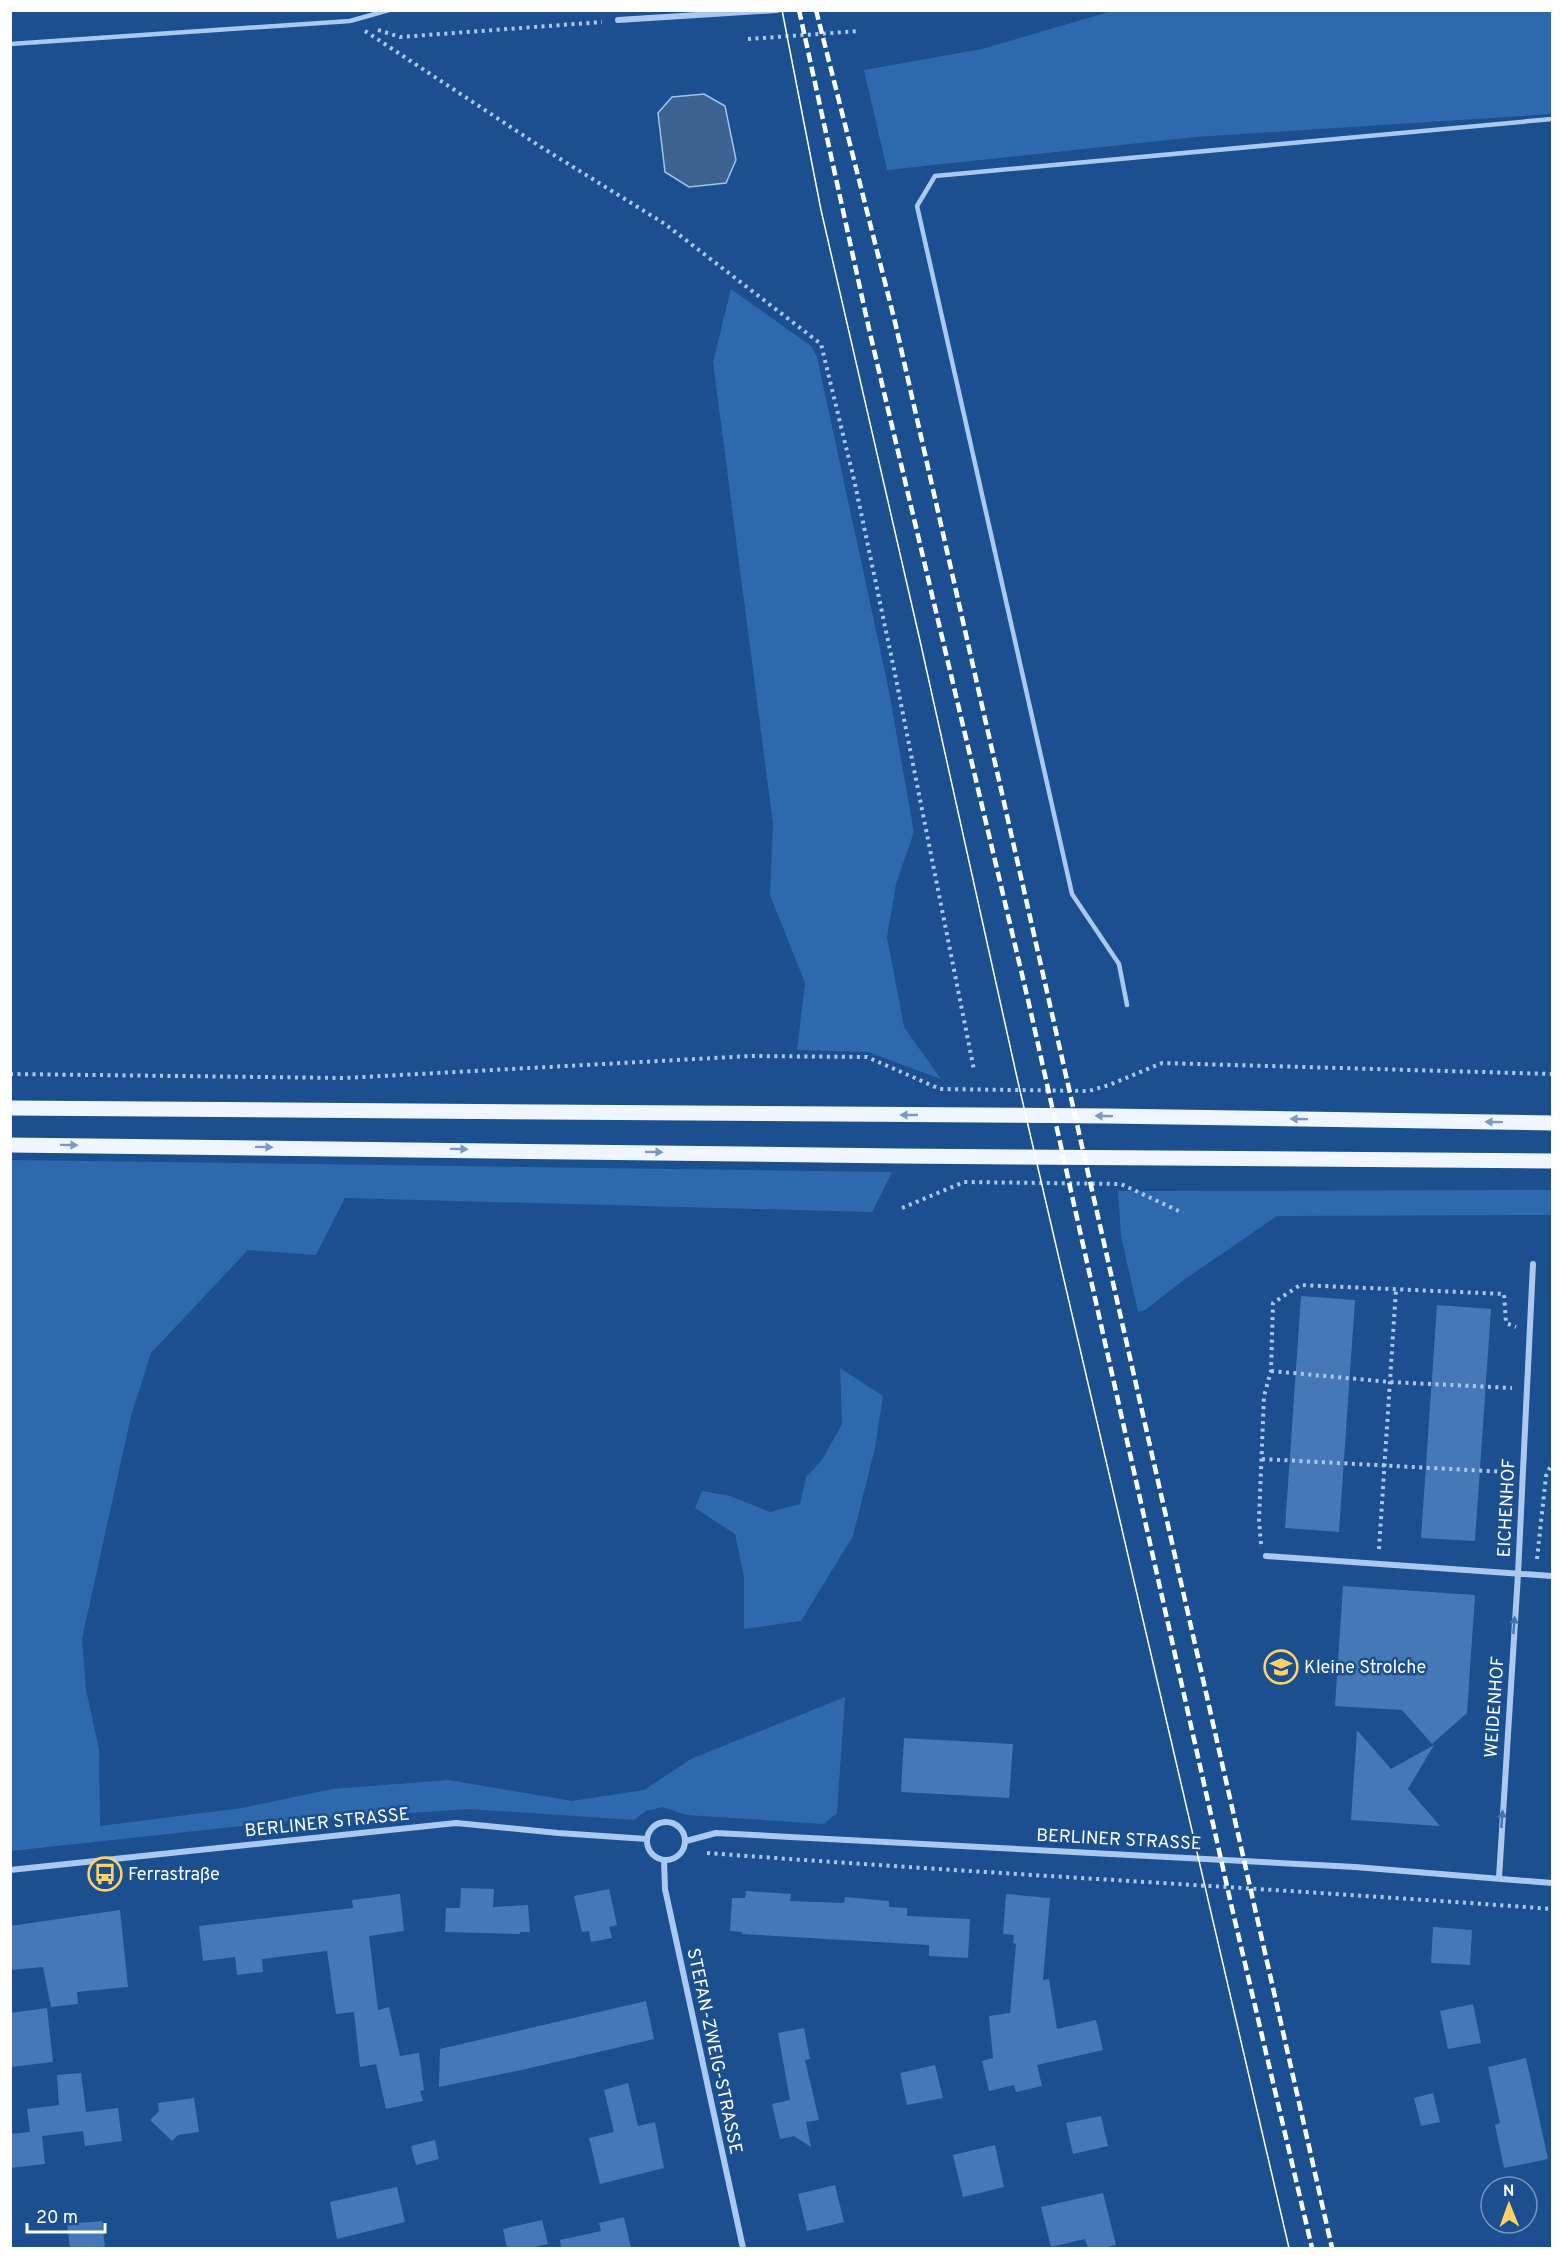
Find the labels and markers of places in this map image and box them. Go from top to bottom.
school or university icon: Kleine Strolche [1263,1649,1299,1685]
place label: Kleine Strolche [1304,1657,1426,1680]
bus stop icon: Ferrastraße [87,1856,123,1892]
place label: Ferrastraße [128,1864,220,1887]

